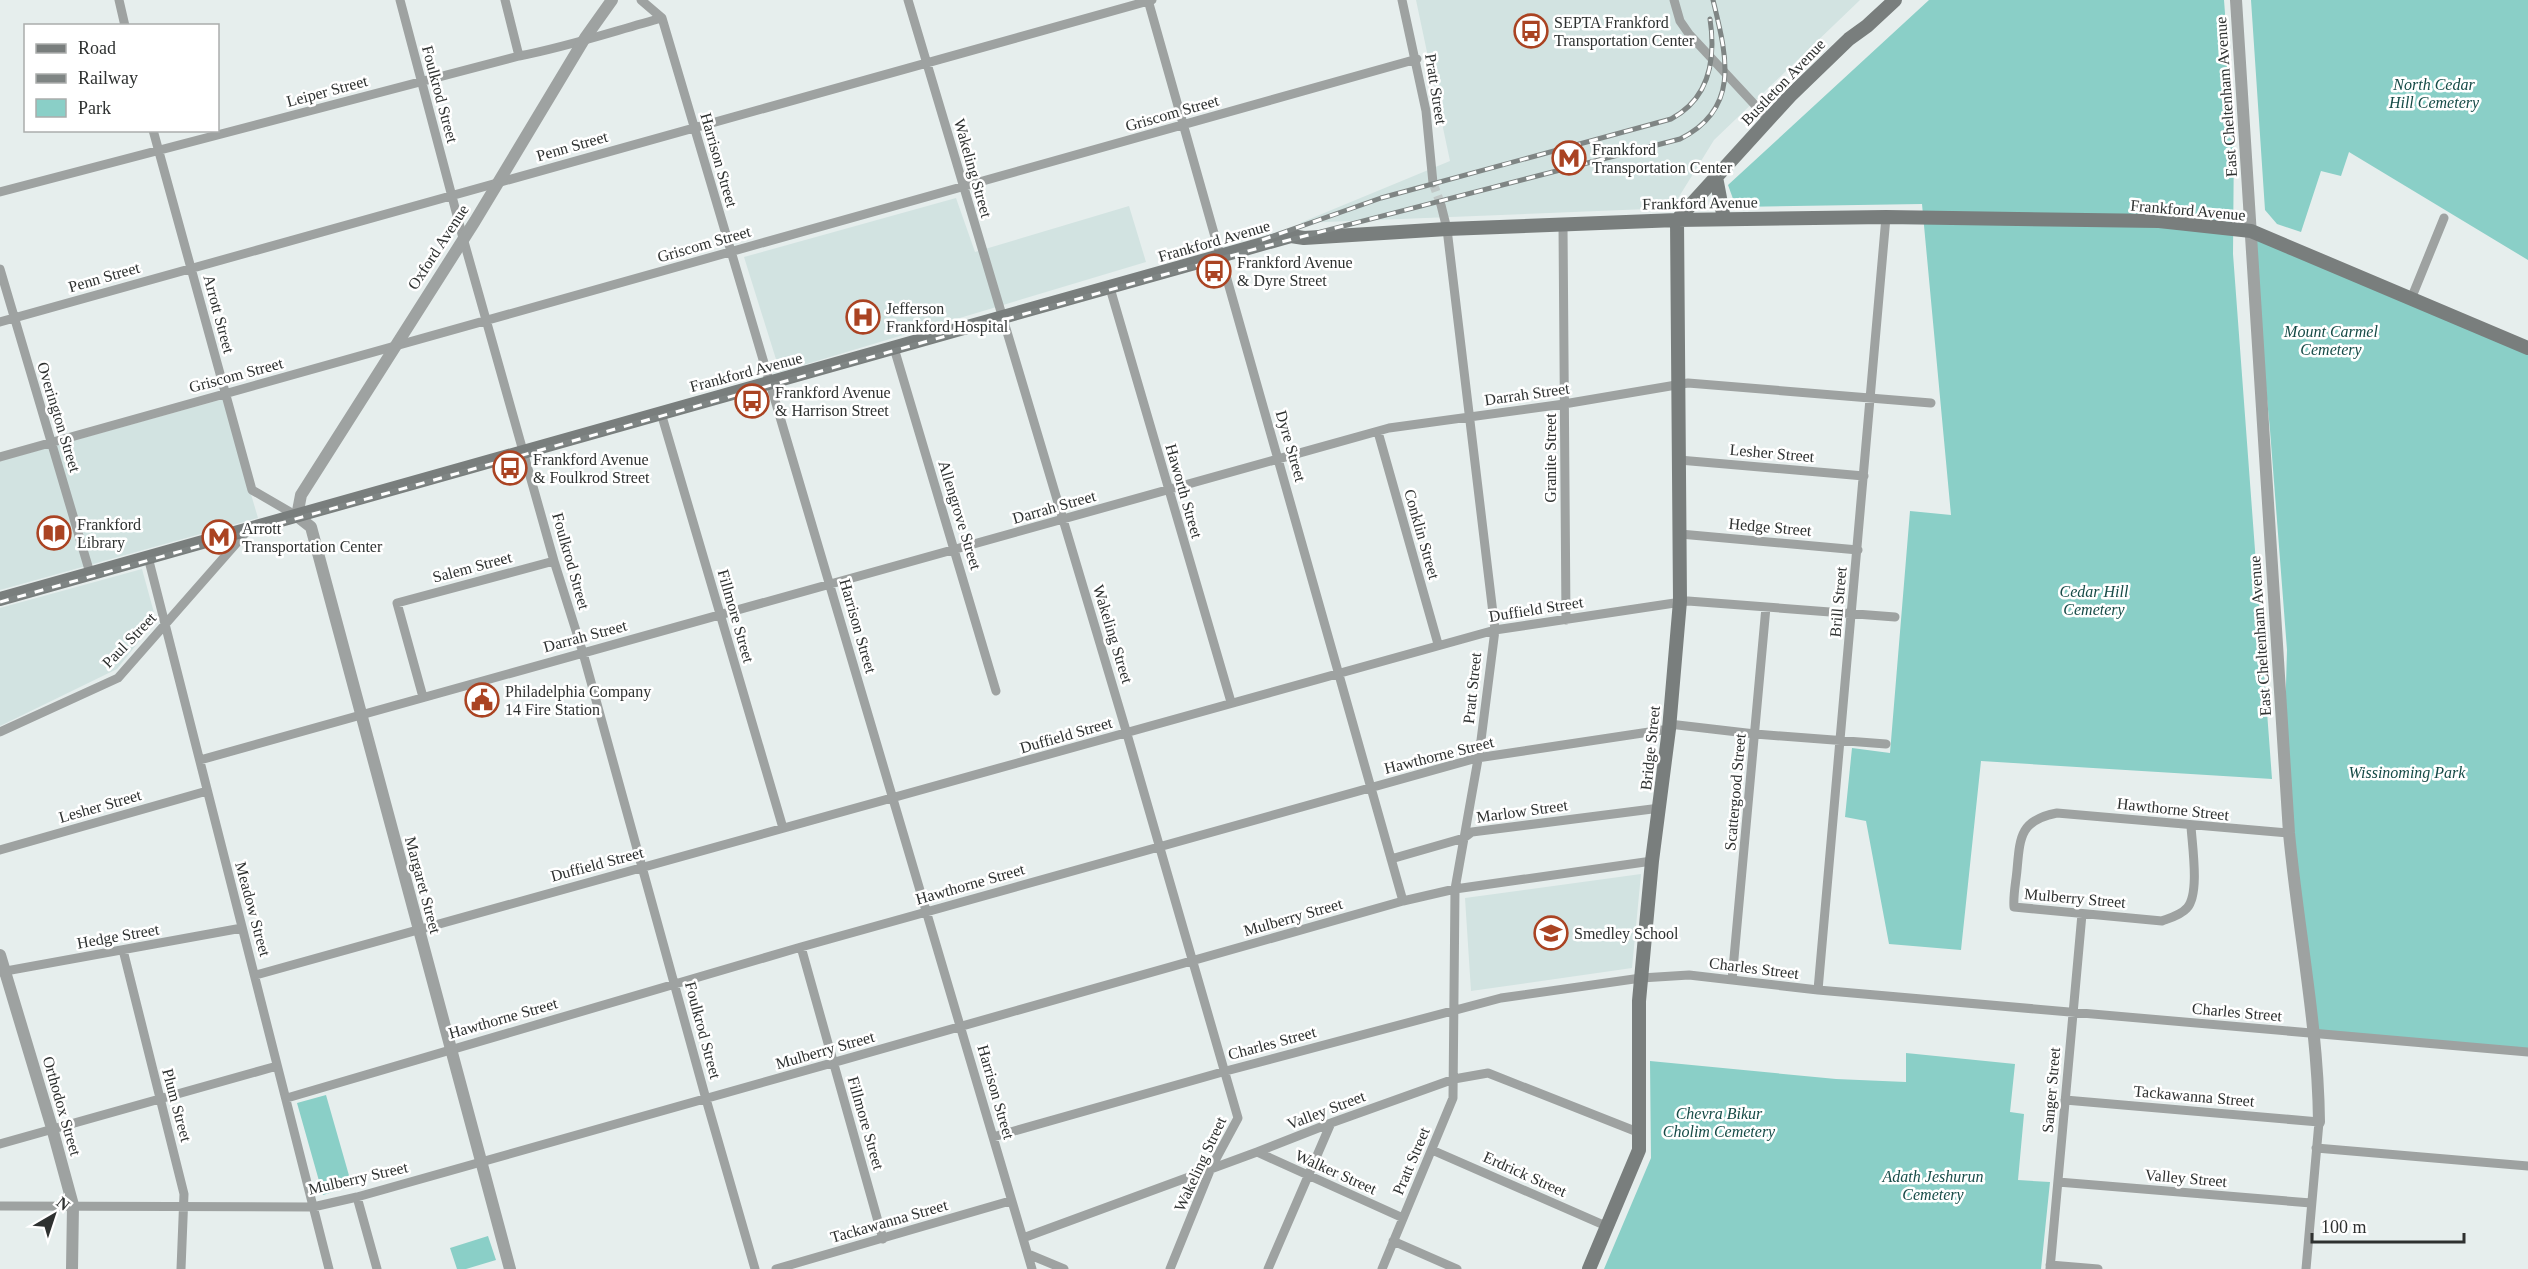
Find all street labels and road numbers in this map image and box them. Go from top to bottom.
street label: East Cheltenham Avenue [2212,16,2240,178]
street label: Bustleton Avenue [1738,35,1828,129]
street label: Foulkrod Street [419,44,461,145]
street label: Pratt Street [1422,52,1450,126]
street label: Leiper Street [285,72,370,111]
street label: Griscom Street [1123,91,1221,134]
street label: Harrison Street [697,111,741,210]
street label: Wakeling Street [950,117,995,220]
street label: Penn Street [534,128,610,164]
street label: Frankford Avenue [1642,193,1758,213]
street label: Frankford Avenue [2130,196,2246,224]
street label: Oxford Avenue [404,201,472,293]
street label: Frankford Avenue [1156,217,1272,265]
street label: Griscom Street [655,222,753,265]
street label: Penn Street [66,259,142,295]
street label: Arrott Street [200,273,238,356]
street label: Frankford Avenue [688,349,804,395]
street label: Griscom Street [187,354,285,396]
street label: Overington Street [33,360,84,475]
street label: Darrah Street [1483,380,1571,408]
street label: Dyre Street [1272,408,1309,484]
street label: Granite Street [1542,413,1559,503]
street label: Lesher Street [1729,441,1816,465]
street label: Haworth Street [1162,442,1206,541]
street label: Allengrove Street [934,458,985,572]
street label: Darrah Street [1010,487,1098,527]
street label: Conklin Street [1401,487,1443,582]
street label: Foulkrod Street [549,511,593,612]
street label: Hedge Street [1728,515,1813,540]
street label: Salem Street [431,548,514,586]
street label: East Cheltenham Avenue [2246,555,2274,717]
street label: Brill Street [1826,566,1850,638]
street label: Fillmore Street [715,567,758,665]
street label: Harrison Street [836,577,880,676]
street label: Wakeling Street [1089,583,1136,686]
street label: Duffield Street [1488,593,1585,625]
street label: Paul Street [99,609,160,671]
street label: Darrah Street [541,617,629,655]
street label: Pratt Street [1460,651,1484,724]
street label: Bridge Street [1637,704,1664,791]
street label: Duffield Street [1018,714,1115,756]
street label: Scattergood Street [1721,732,1750,851]
street label: Hawthorne Street [1382,733,1496,777]
street label: Lesher Street [57,786,144,826]
street label: Hawthorne Street [2116,795,2230,823]
street label: Marlow Street [1475,796,1569,826]
street label: Margaret Street [401,835,444,936]
street label: Duffield Street [549,843,646,885]
street label: Meadow Street [232,860,274,959]
street label: Hawthorne Street [914,860,1027,908]
street label: Mulberry Street [2023,885,2127,912]
street label: Mulberry Street [1242,895,1345,940]
street label: Hedge Street [76,920,161,953]
street label: Charles Street [1708,954,1800,982]
street label: Foulkrod Street [682,980,724,1081]
street label: Hawthorne Street [447,994,560,1042]
street label: Charles Street [2191,1000,2283,1024]
street label: Charles Street [1226,1023,1318,1063]
street label: Mulberry Street [774,1028,877,1073]
street label: Harrison Street [974,1043,1018,1142]
street label: Sanger Street [2039,1046,2064,1134]
street label: Orthodox Street [40,1054,84,1158]
street label: Plum Street [159,1067,195,1144]
street label: Fillmore Street [845,1074,888,1172]
street label: Tackawanna Street [2133,1082,2256,1110]
street label: Valley Street [1285,1087,1368,1134]
street label: Wakeling Street [1171,1114,1230,1214]
street label: Pratt Street [1389,1124,1433,1197]
street label: Walker Street [1293,1147,1380,1198]
street label: Erdrick Street [1481,1148,1570,1200]
street label: Mulberry Street [307,1158,410,1199]
street label: Valley Street [2144,1166,2228,1191]
street label: Tackawanna Street [828,1196,950,1246]

